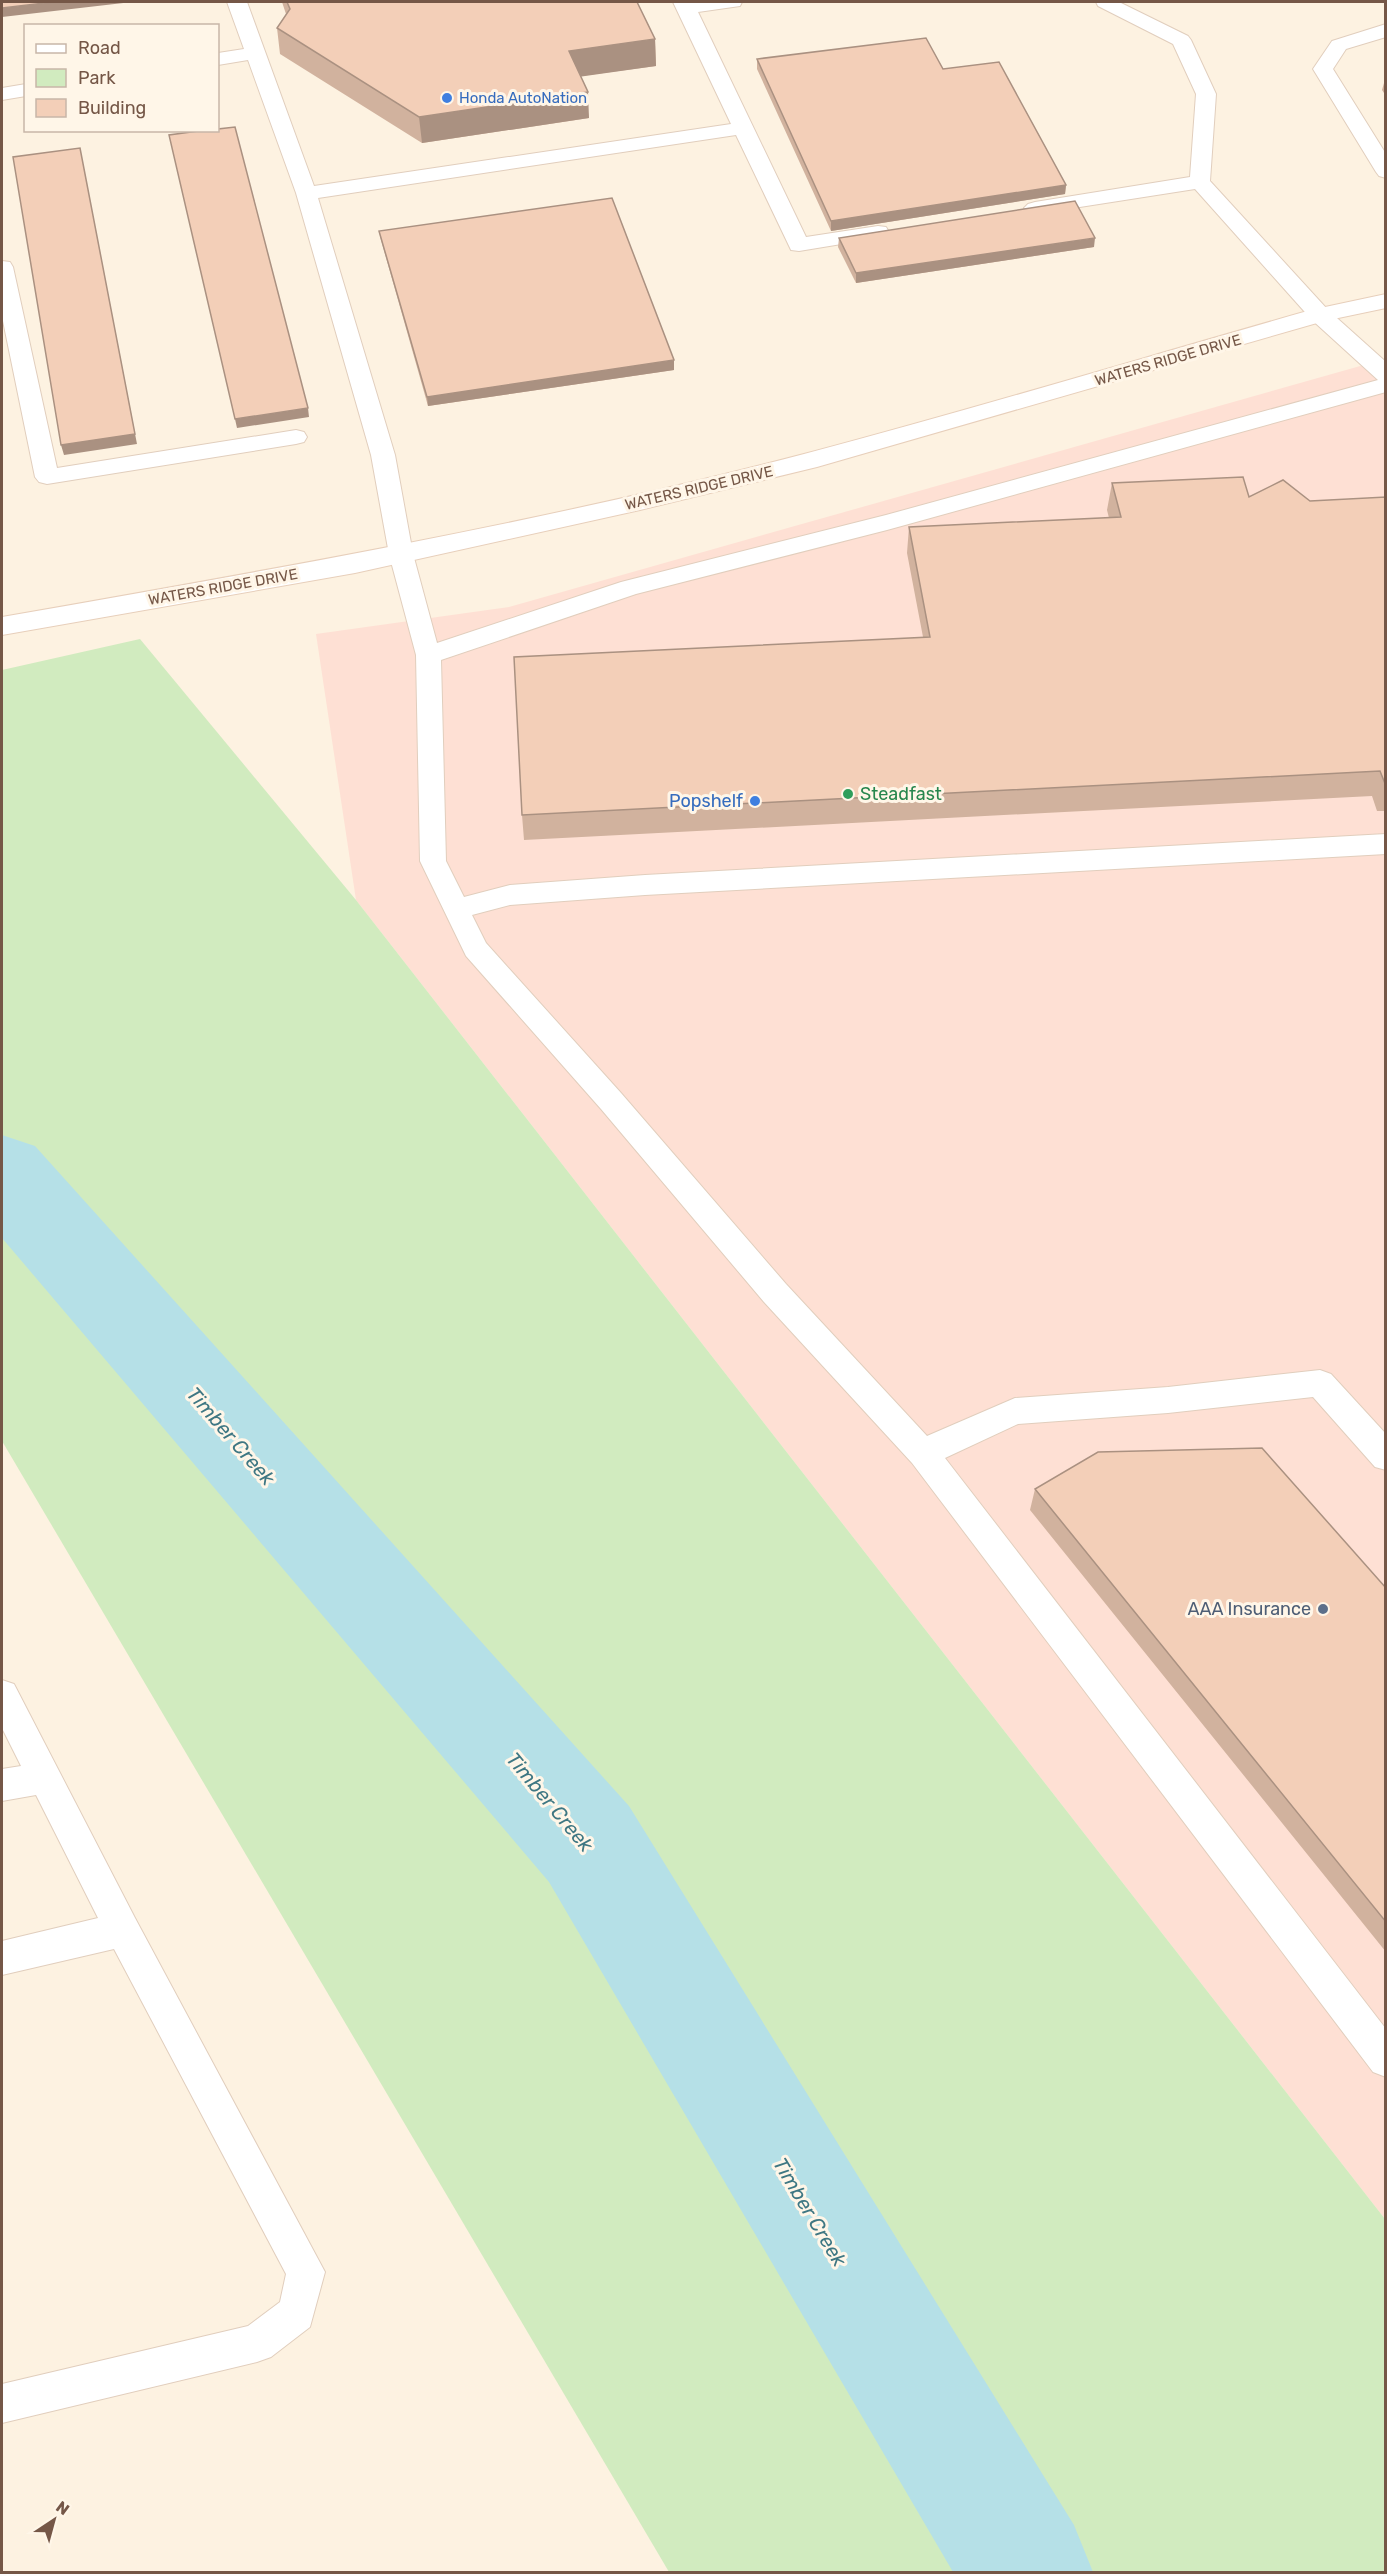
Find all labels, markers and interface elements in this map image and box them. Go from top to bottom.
legend [24,24,219,132]
text: Road [78,37,121,59]
text: Park [78,67,116,89]
place label: Honda AutoNation [459,89,587,107]
marker: Honda AutoNation [440,91,454,105]
text: Building [78,97,146,119]
street label: WATERS RIDGE DRIVE [1093,330,1243,390]
street label: WATERS RIDGE DRIVE [623,462,775,514]
street label: WATERS RIDGE DRIVE [147,565,299,609]
place label: Steadfast [860,783,942,805]
marker: Steadfast [841,787,855,801]
place label: Popshelf [669,790,743,812]
marker: Popshelf [748,794,762,808]
water label: Timber Creek [182,1382,281,1491]
place label: AAA Insurance [1187,1598,1311,1620]
marker: AAA Insurance [1316,1602,1330,1616]
water label: Timber Creek [501,1747,599,1857]
water label: Timber Creek [768,2153,852,2271]
north arrow [24,2490,84,2550]
text: N [52,2497,73,2519]

